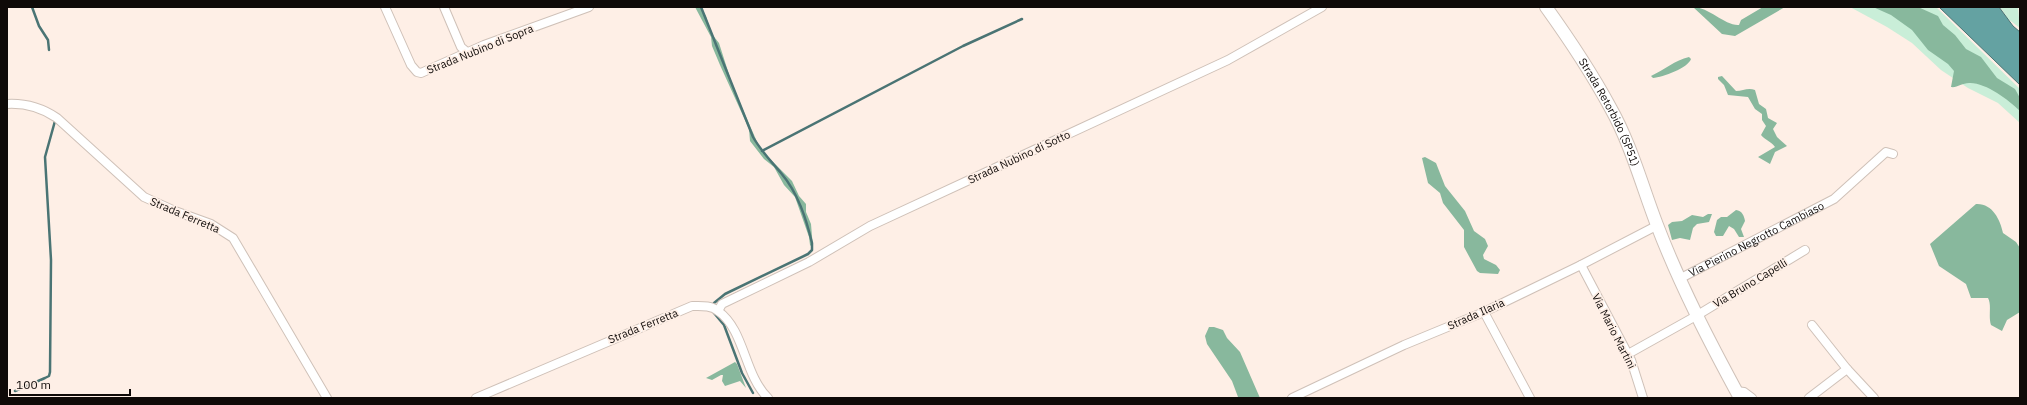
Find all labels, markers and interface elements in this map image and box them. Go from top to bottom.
street label: Strada Nubino di Sopra [425,21,535,77]
street label: Strada Retorbido (SP51) [1576,55,1642,168]
street label: Strada Nubino di Sotto [966,127,1072,187]
street label: Strada Ferretta [148,194,222,236]
street label: Via Pierino Negrotto Cambiaso [1686,198,1826,280]
street label: Via Bruno Capelli [1710,255,1790,311]
street label: Via Mario Martini [1589,291,1639,371]
street label: Strada Ilaria [1445,295,1507,333]
street label: Strada Ferretta [606,306,680,346]
scale bar [10,371,130,397]
text: 100 m [16,377,51,392]

